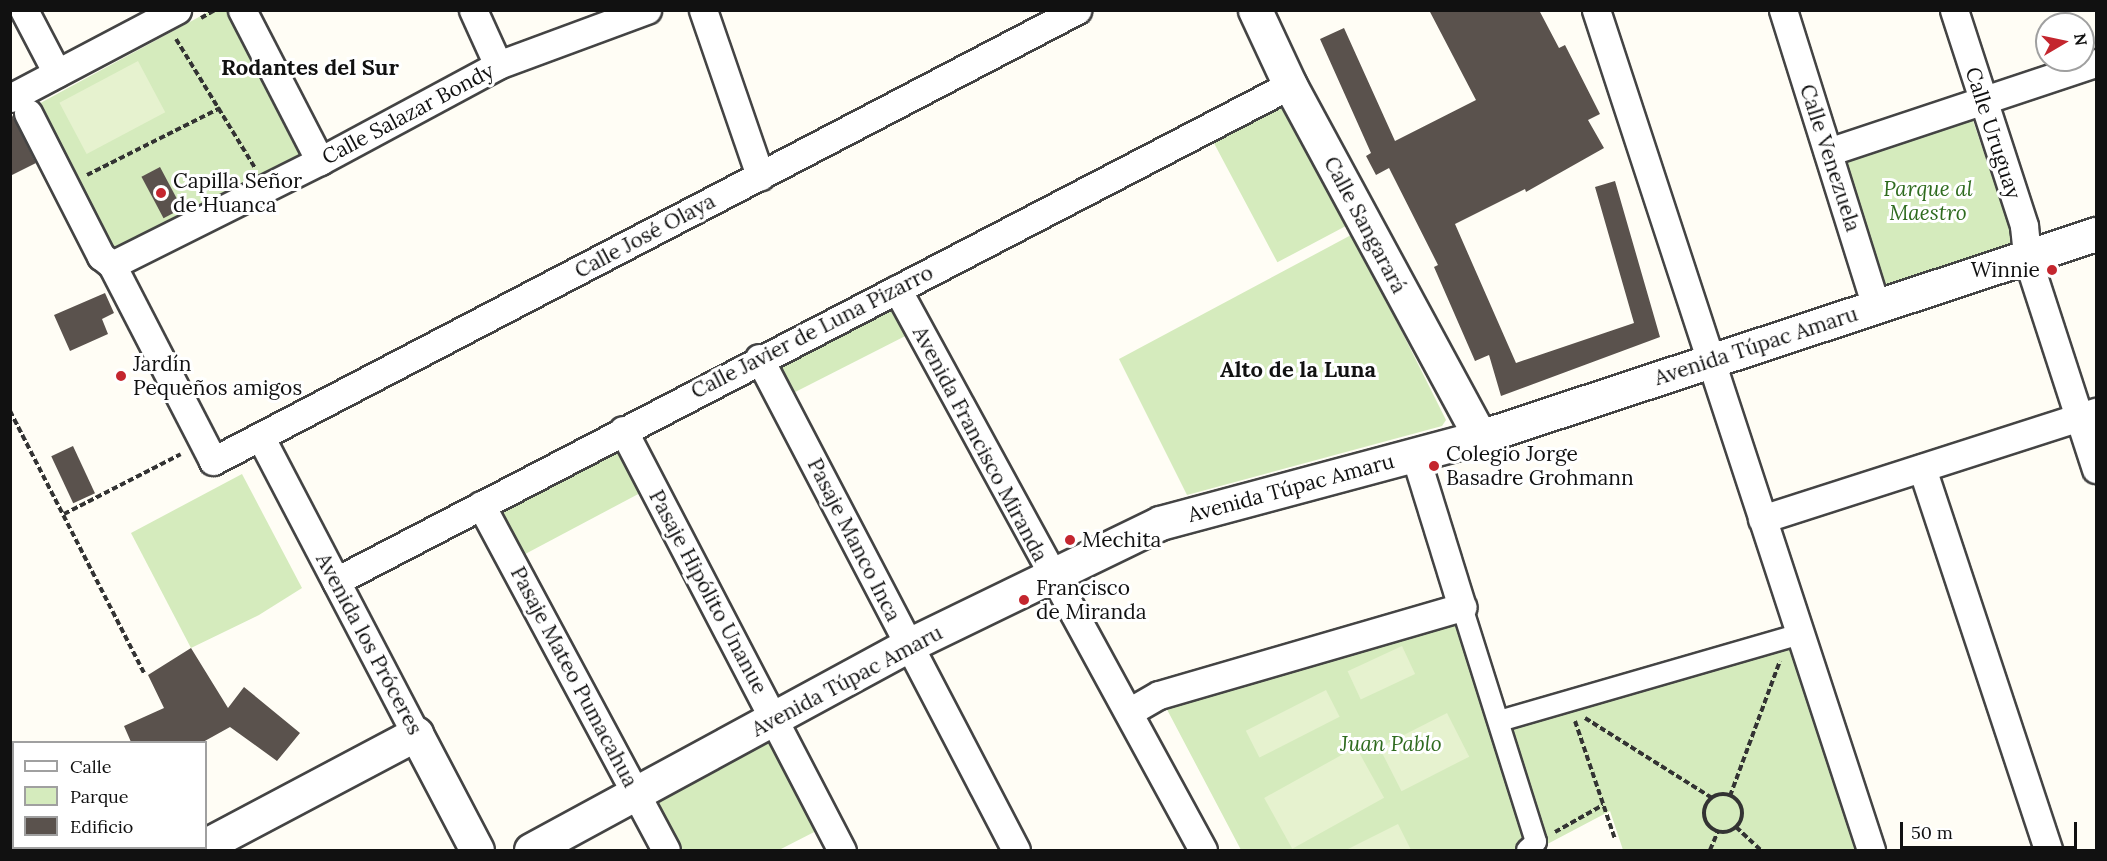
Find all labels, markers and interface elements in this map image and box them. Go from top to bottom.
north arrow [2035,12,2095,72]
text: N [2070,32,2092,47]
district label: Rodantes del Sur [221,55,399,81]
street label: Calle Salazar Bondy [318,58,498,170]
street label: Calle Uruguay [1960,64,2026,202]
street label: Calle Venezuela [1794,81,1866,235]
street label: Calle Sangarará [1318,152,1412,298]
place label: Capilla Señor de Huanca [173,168,302,218]
park label: Parque al Maestro [1883,176,1973,226]
marker: Capilla Señor de Huanca [154,186,168,200]
street label: Calle José Olaya [570,188,720,284]
place label: Winnie [1971,257,2040,283]
street label: Calle Javier de Luna Pizarro [687,260,937,404]
marker: Winnie [2045,263,2059,277]
street label: Avenida Túpac Amaru [1651,301,1861,391]
street label: Avenida Francisco Miranda [907,322,1053,566]
place label: Jardín Pequeños amigos [133,351,302,401]
district label: Alto de la Luna [1220,357,1376,383]
marker: Jardín Pequeños amigos [114,369,128,383]
place label: Colegio Jorge Basadre Grohmann [1446,441,1634,491]
street label: Avenida Túpac Amaru [1185,448,1397,528]
street label: Pasaje Manco Inca [802,454,906,626]
marker: Colegio Jorge Basadre Grohmann [1427,459,1441,473]
street label: Pasaje Hipólito Unanue [644,486,772,698]
place label: Mechita [1082,527,1161,553]
marker: Mechita [1063,533,1077,547]
street label: Avenida los Próceres [310,549,428,739]
street label: Pasaje Mateo Pumacahua [505,562,643,792]
place label: Francisco de Miranda [1036,575,1147,625]
marker: Francisco de Miranda [1017,593,1031,607]
street label: Avenida Túpac Amaru [747,620,947,742]
park label: Juan Pablo [1340,731,1442,757]
legend [12,741,207,849]
text: Calle [70,755,111,778]
text: Parque [70,785,129,808]
scale bar [1903,810,2080,848]
text: Edificio [70,815,133,838]
text: 50 m [1911,821,1953,844]

